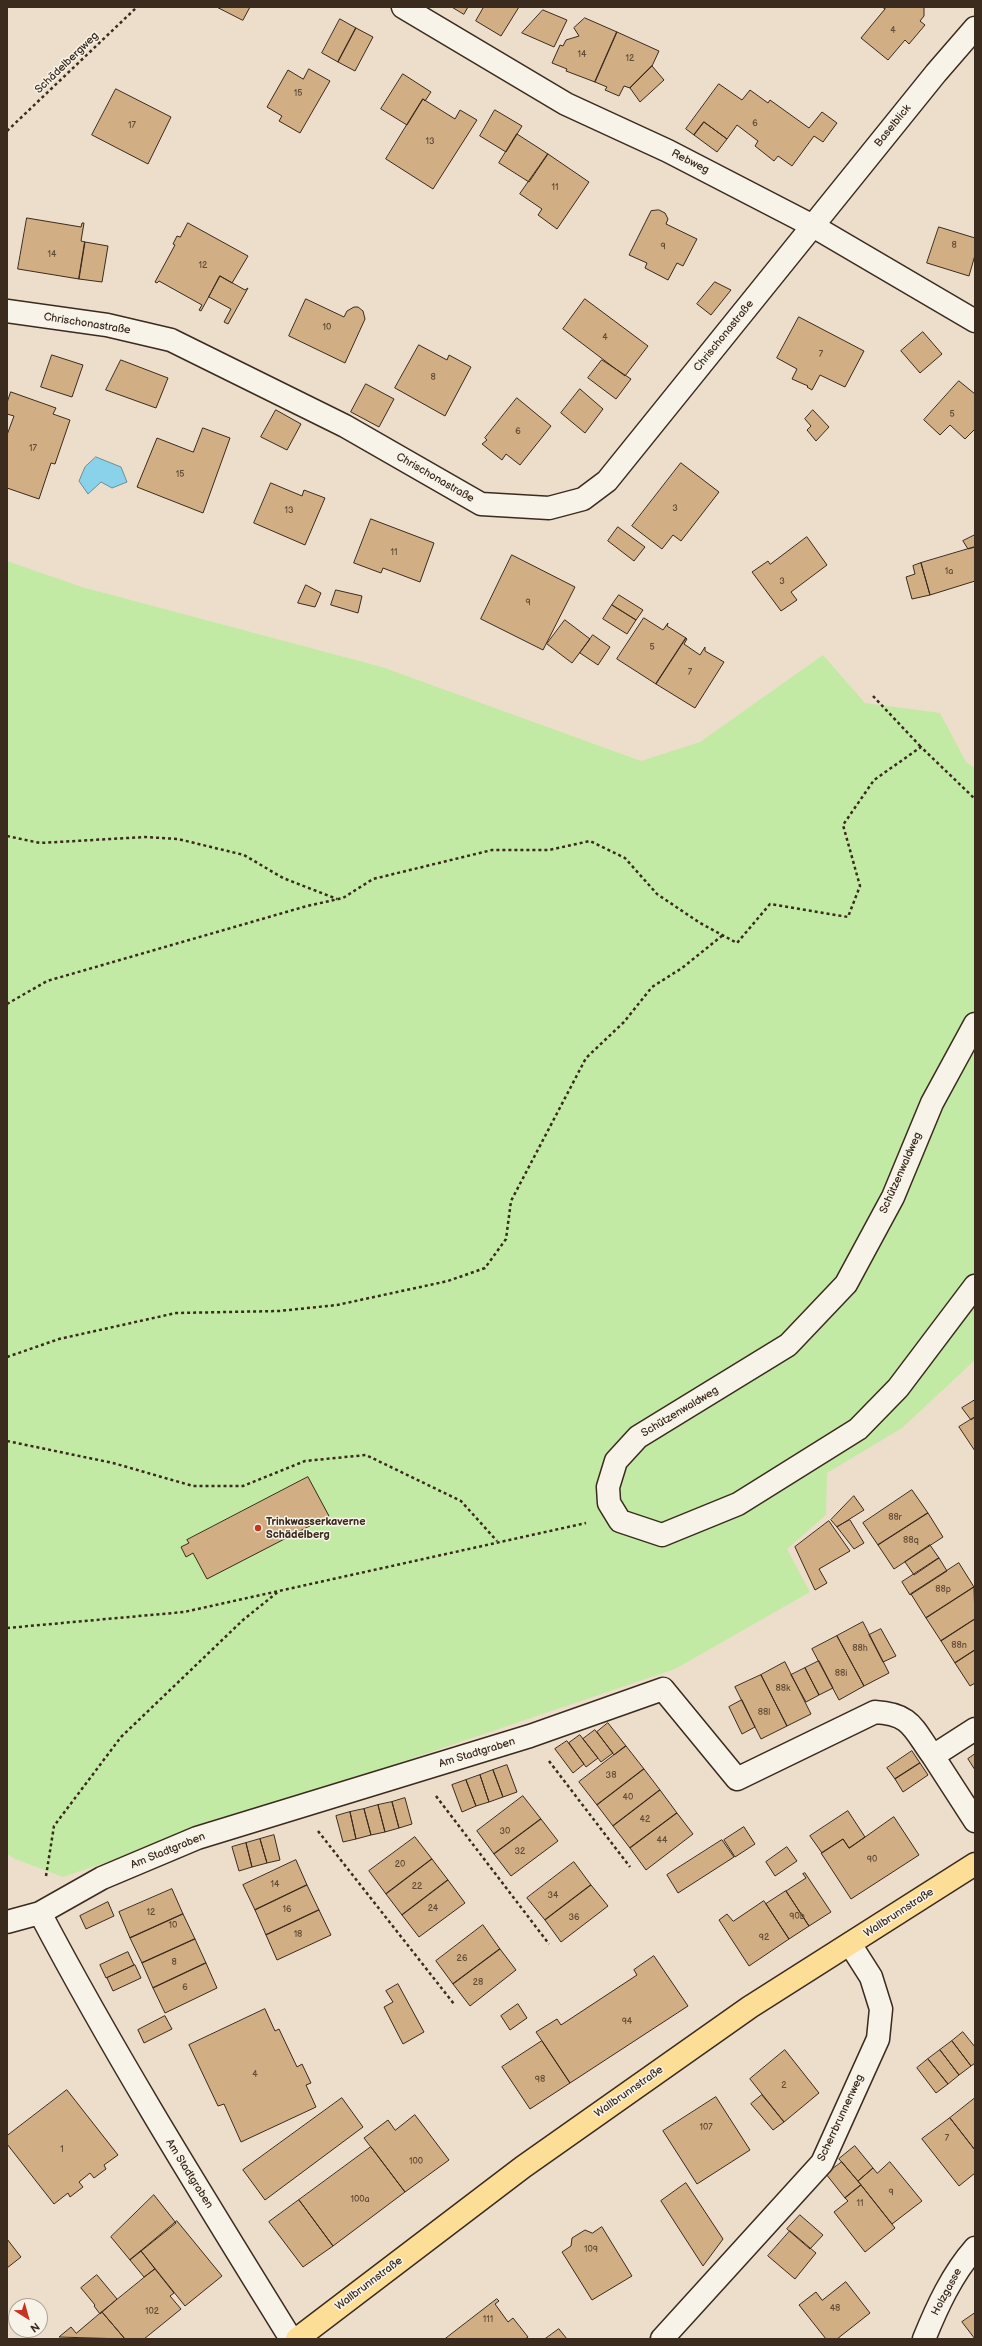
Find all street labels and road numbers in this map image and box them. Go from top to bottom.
street label: Schädelbergweg [33,29,101,97]
street label: Baselblick [872,102,914,150]
street label: Rebweg [669,147,711,177]
street label: Chrischonastraße [691,298,757,374]
street label: Chrischonastraße [43,311,131,337]
street label: Chrischonastraße [394,450,476,506]
street label: Schützenwaldweg [877,1130,925,1216]
street label: Schützenwaldweg [639,1384,721,1440]
street label: Am Stadtgraben [437,1735,517,1771]
street label: Am Stadtgraben [129,1830,207,1872]
street label: Wallbrunnstraße [862,1885,936,1941]
street label: Wallbrunnstraße [592,2063,666,2121]
street label: Scherrbrunnenweg [815,2072,867,2164]
street label: Am Stadtgraben [162,2137,216,2211]
street label: Wallbrunnstraße [333,2254,405,2314]
street label: Holzgasse [929,2266,965,2318]

